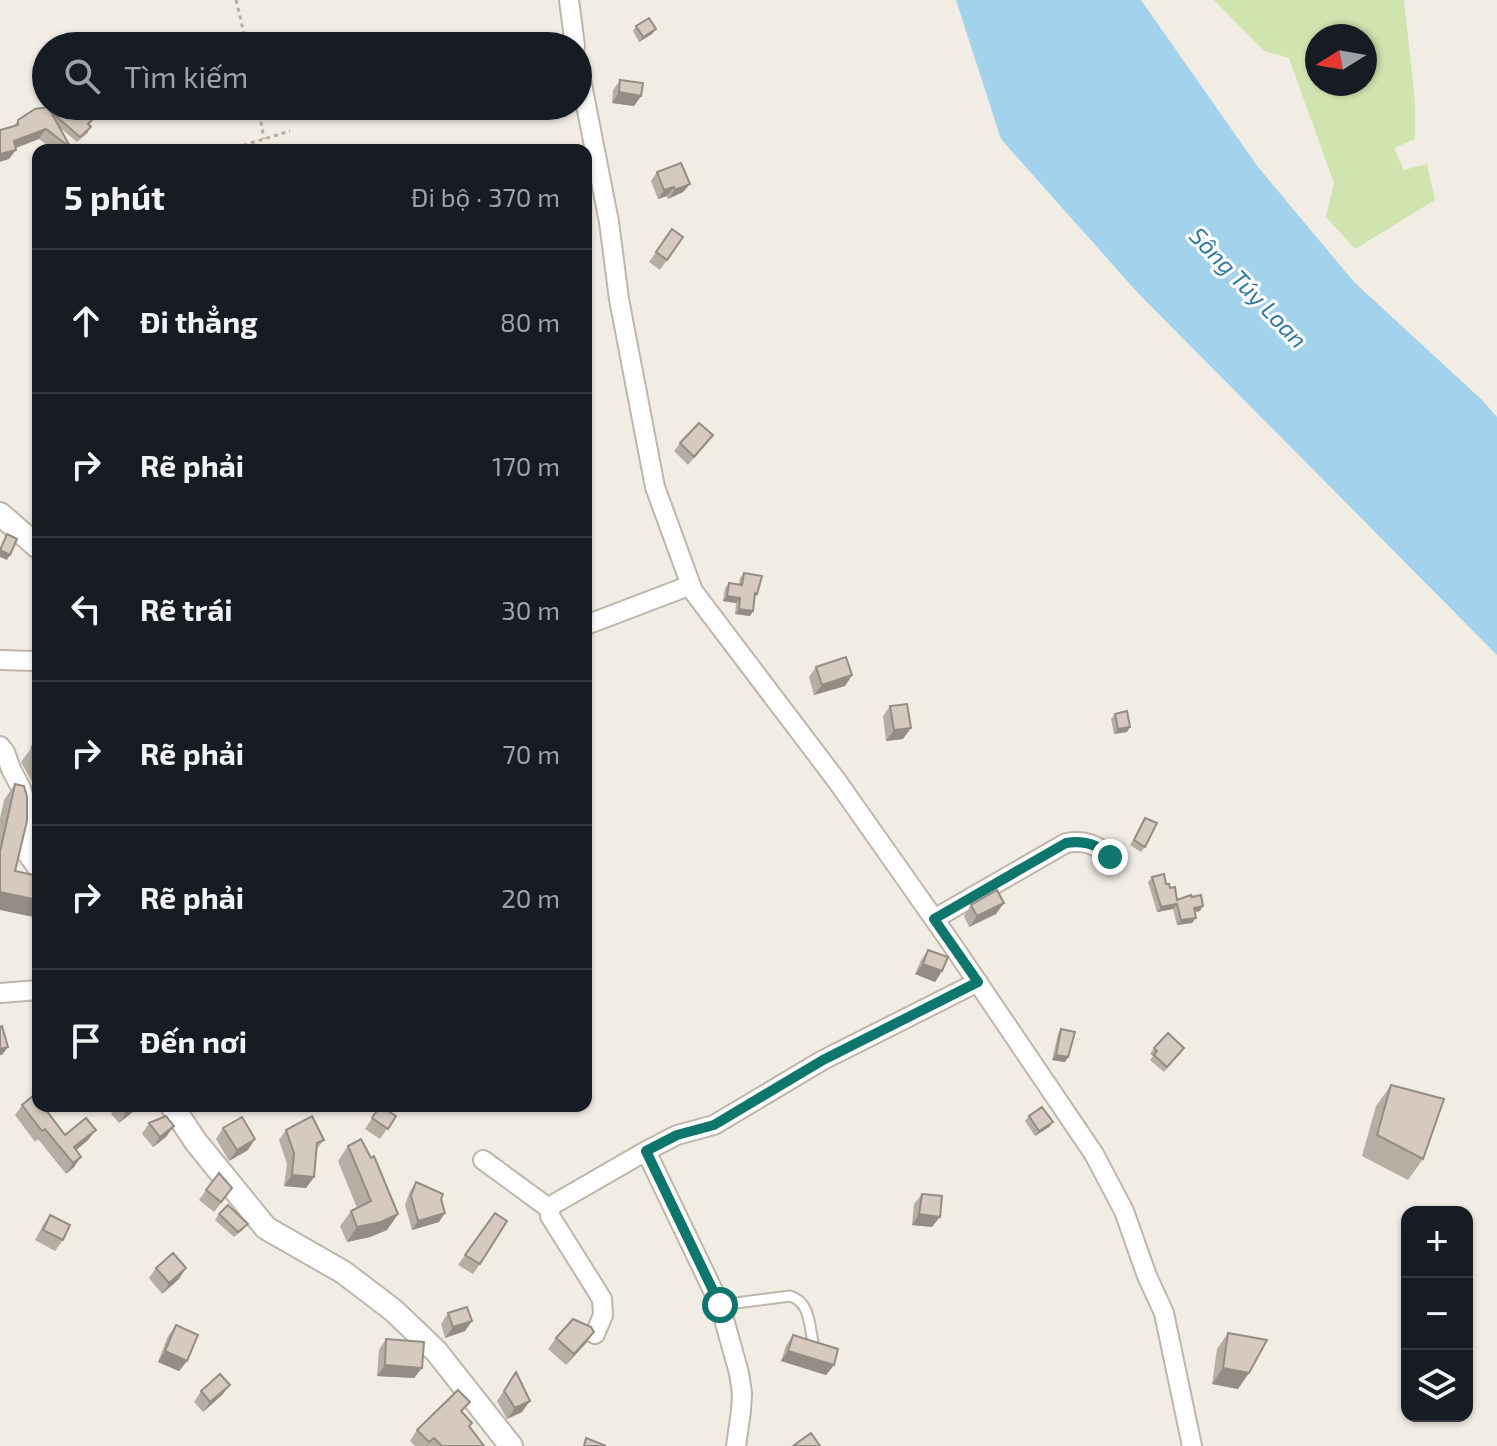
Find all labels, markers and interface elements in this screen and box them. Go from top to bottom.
north arrow [1305,24,1377,96]
search box [32,32,592,120]
icon: search [60,54,104,98]
text: Tìm kiếm [124,58,248,94]
text: 5 phút [64,176,165,217]
text: Đi bộ · 370 m [411,181,560,212]
water label: Sông Túy Loan [1184,221,1314,353]
icon: ahead [64,299,108,343]
text: Đi thẳng [140,303,258,339]
text: 80 m [500,306,560,337]
icon: right [64,443,108,487]
text: Rẽ phải [140,447,244,483]
text: 170 m [492,450,560,481]
icon: left [64,587,108,631]
text: Rẽ trái [140,591,233,627]
text: 30 m [501,594,560,625]
icon: right [64,731,108,775]
text: Rẽ phải [140,735,244,771]
text: 70 m [502,738,560,769]
route end [1092,839,1128,875]
icon: right [64,875,108,919]
text: Rẽ phải [140,879,244,915]
text: 20 m [501,882,560,913]
icon: arrive [64,1019,108,1063]
text: Đến nơi [140,1023,247,1059]
map controls [1401,1206,1473,1422]
button: + [1401,1206,1473,1278]
button: − [1401,1278,1473,1350]
route start [702,1287,738,1323]
button: layers [1401,1350,1473,1422]

